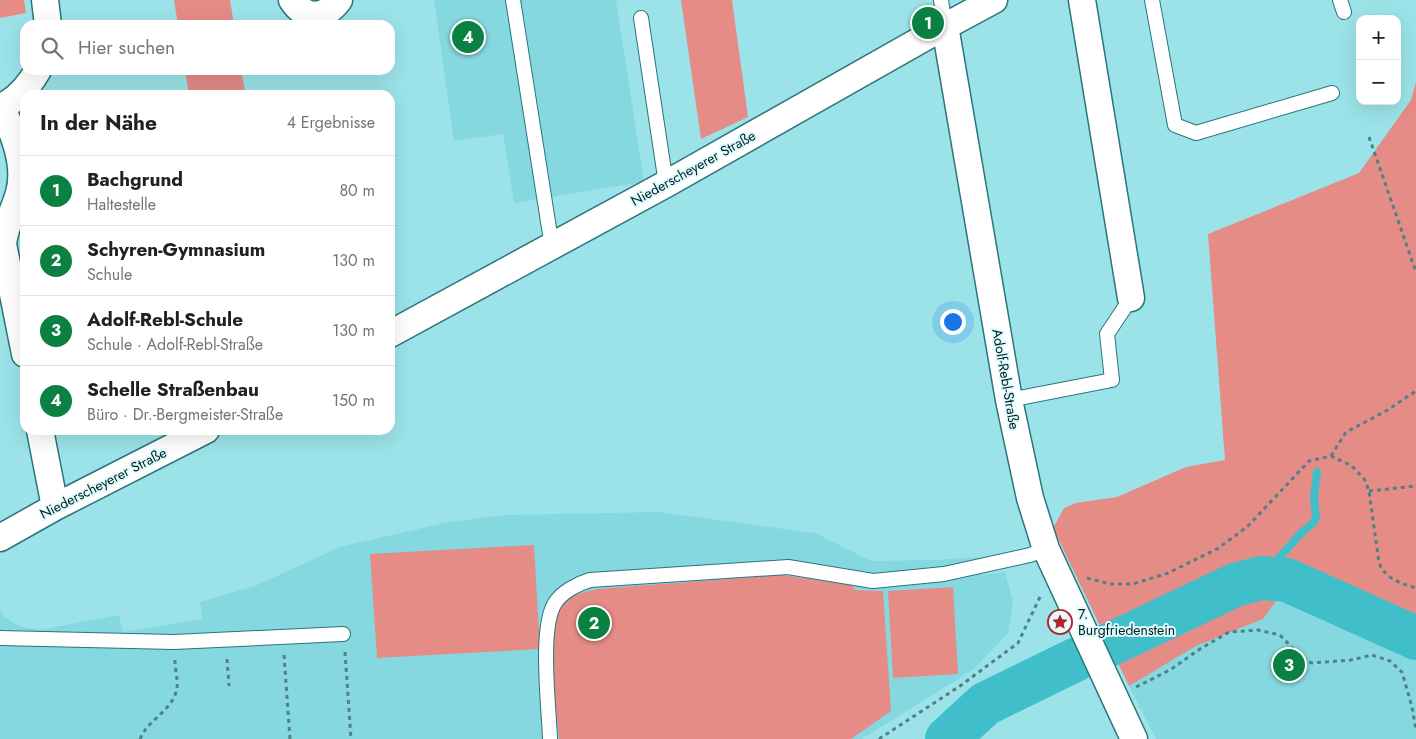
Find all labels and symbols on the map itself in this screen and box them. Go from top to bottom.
pin: 1 [912,4,944,42]
pin: 4 [452,18,484,56]
street label: Niederscheyerer Straße [627,125,759,211]
your location [940,309,966,335]
street label: Adolf-Rebl-Straße [987,327,1025,431]
street label: Niederscheyerer Straße [36,442,170,524]
pin: 2 [578,604,610,642]
place label: 7. Burgfriedenstein [1078,604,1175,640]
place icon: 7. Burgfriedenstein [1047,609,1073,635]
pin: 3 [1273,646,1305,684]

